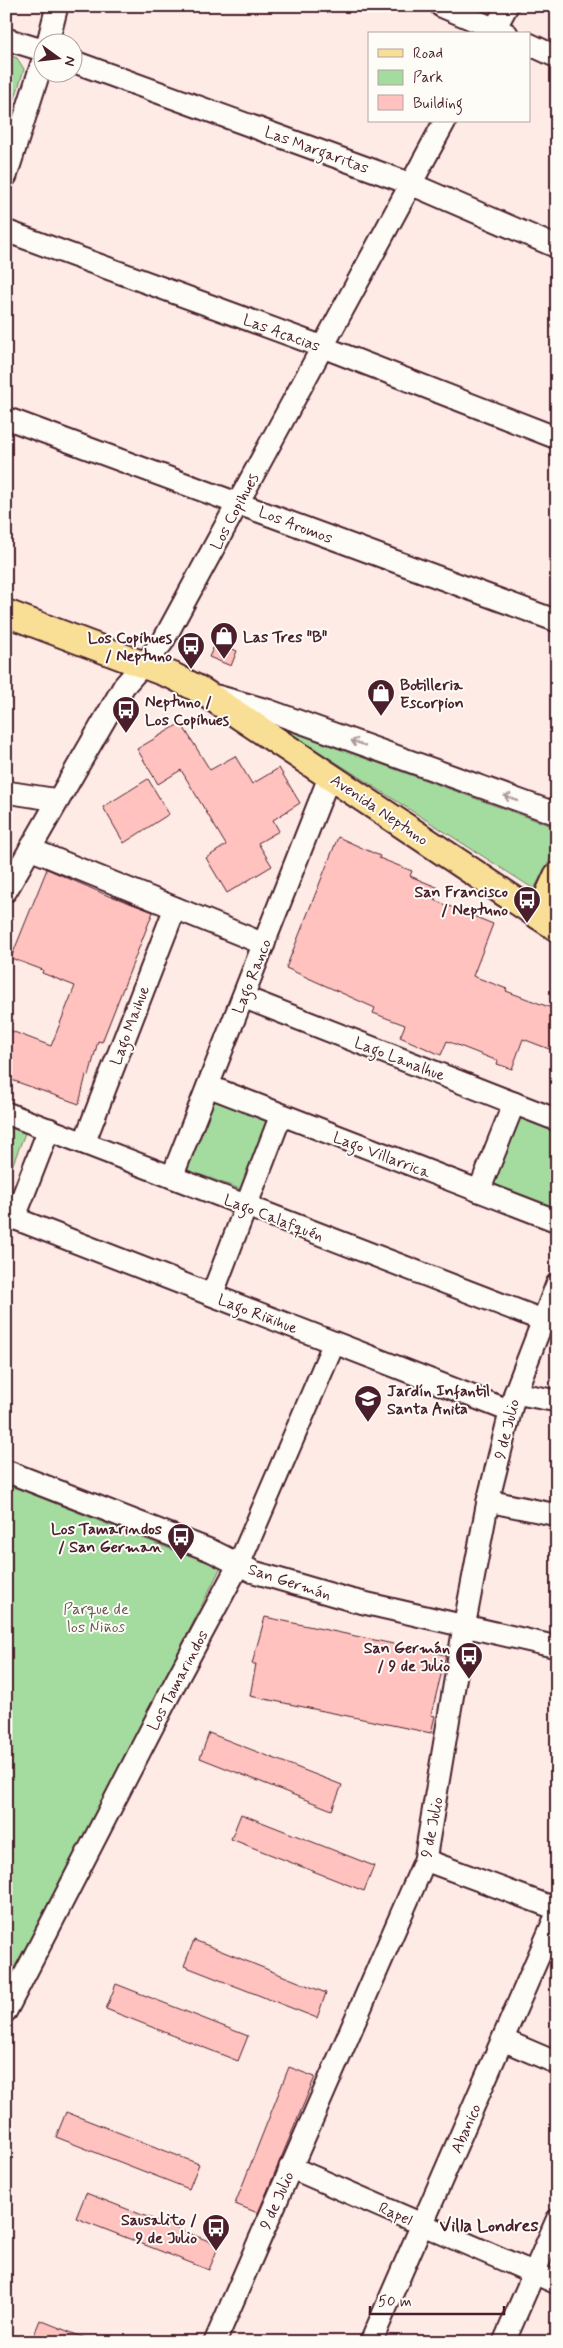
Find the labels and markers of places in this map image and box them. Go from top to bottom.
shop icon: Las Tres "B" [209,621,239,660]
place label: Las Tres "B" [243,627,327,648]
place label: Los Copihues / Neptuno [88,628,173,667]
bus stop icon: Los Copihues / Neptuno [176,631,206,670]
place label: Botilleria Escorpion [400,675,464,714]
shop icon: Botilleria Escorpion [366,678,396,717]
place label: Neptuno / Los Copihues [145,692,230,731]
bus stop icon: Neptuno / Los Copihues [111,695,141,734]
place label: San Francisco / Neptuno [414,882,508,921]
bus stop icon: San Francisco / Neptuno [512,885,542,924]
place label: Jardín Infantil Santa Anita [387,1381,490,1420]
school or university icon: Jardín Infantil Santa Anita [353,1384,383,1423]
place label: Los Tamarindos / San German [51,1519,162,1558]
bus stop icon: Los Tamarindos / San German [166,1522,196,1561]
place label: San Germán / 9 de Julio [364,1638,450,1677]
bus stop icon: San Germán / 9 de Julio [454,1641,484,1680]
place label: Sausalito / 9 de Julio [121,2210,197,2249]
bus stop icon: Sausalito / 9 de Julio [201,2213,231,2252]

